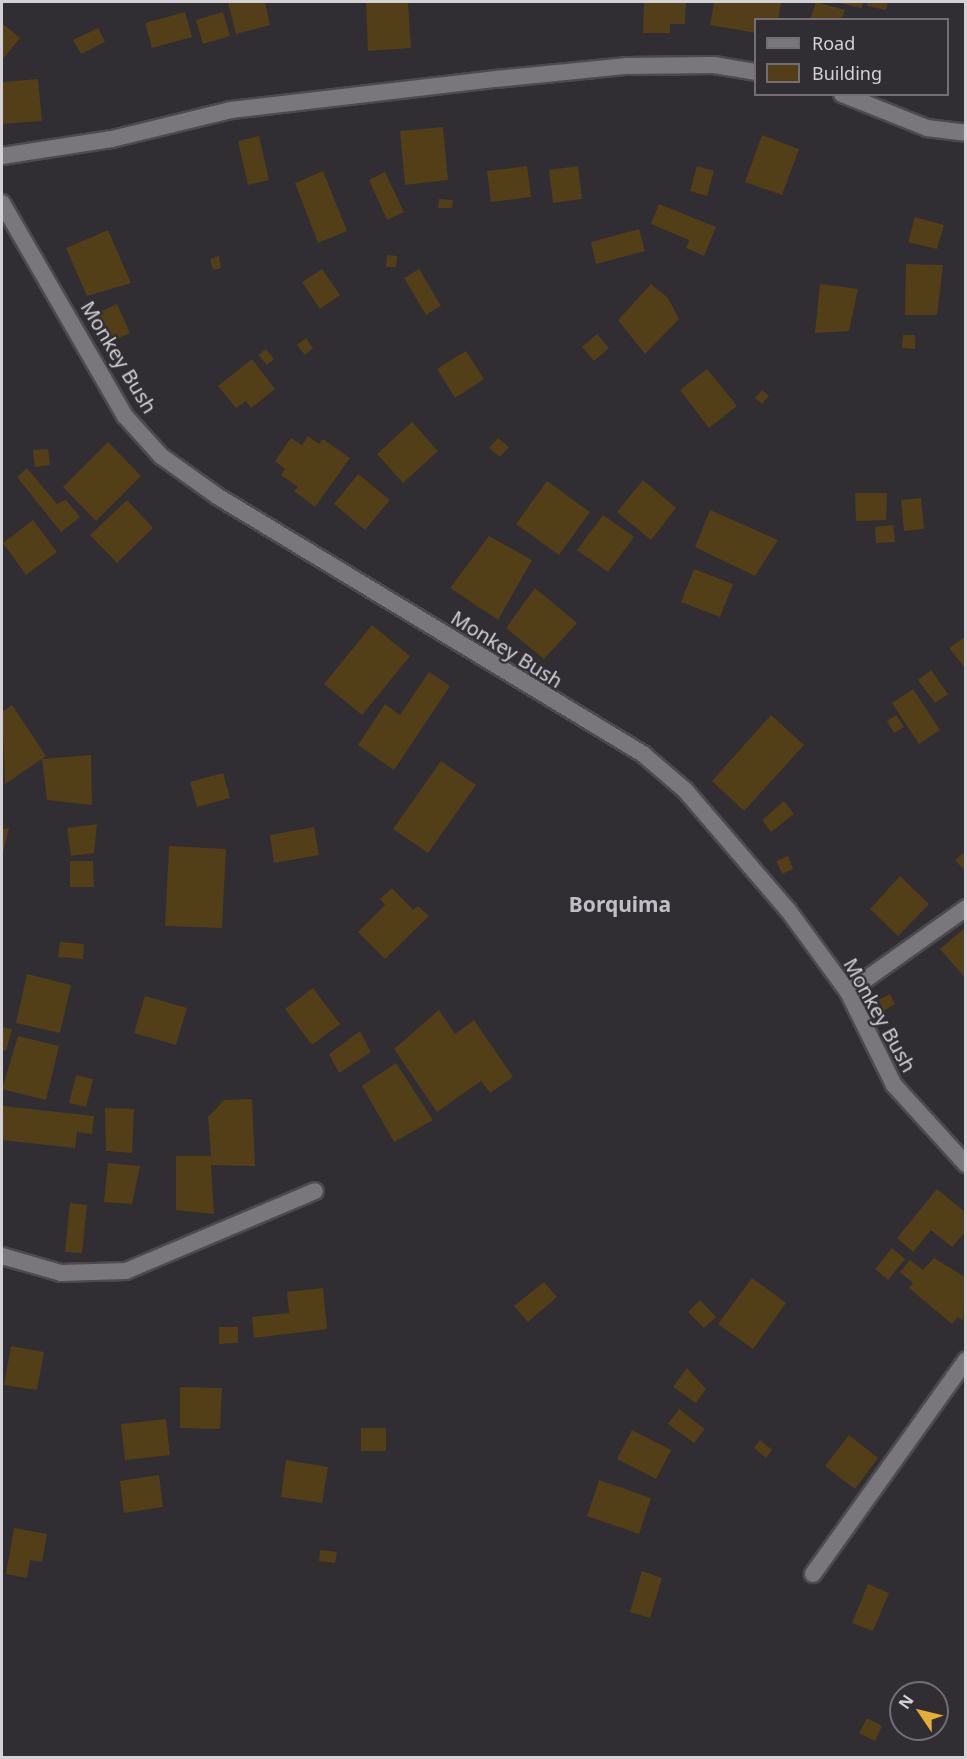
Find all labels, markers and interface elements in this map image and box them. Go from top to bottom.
legend [754,18,949,96]
text: Road [812,31,855,55]
text: Building [812,61,882,85]
street label: Monkey Bush [76,296,162,418]
street label: Monkey Bush [447,605,567,693]
district label: Borquima [569,891,671,917]
street label: Monkey Bush [839,954,921,1076]
north arrow [889,1681,949,1741]
text: N [893,1690,919,1713]

